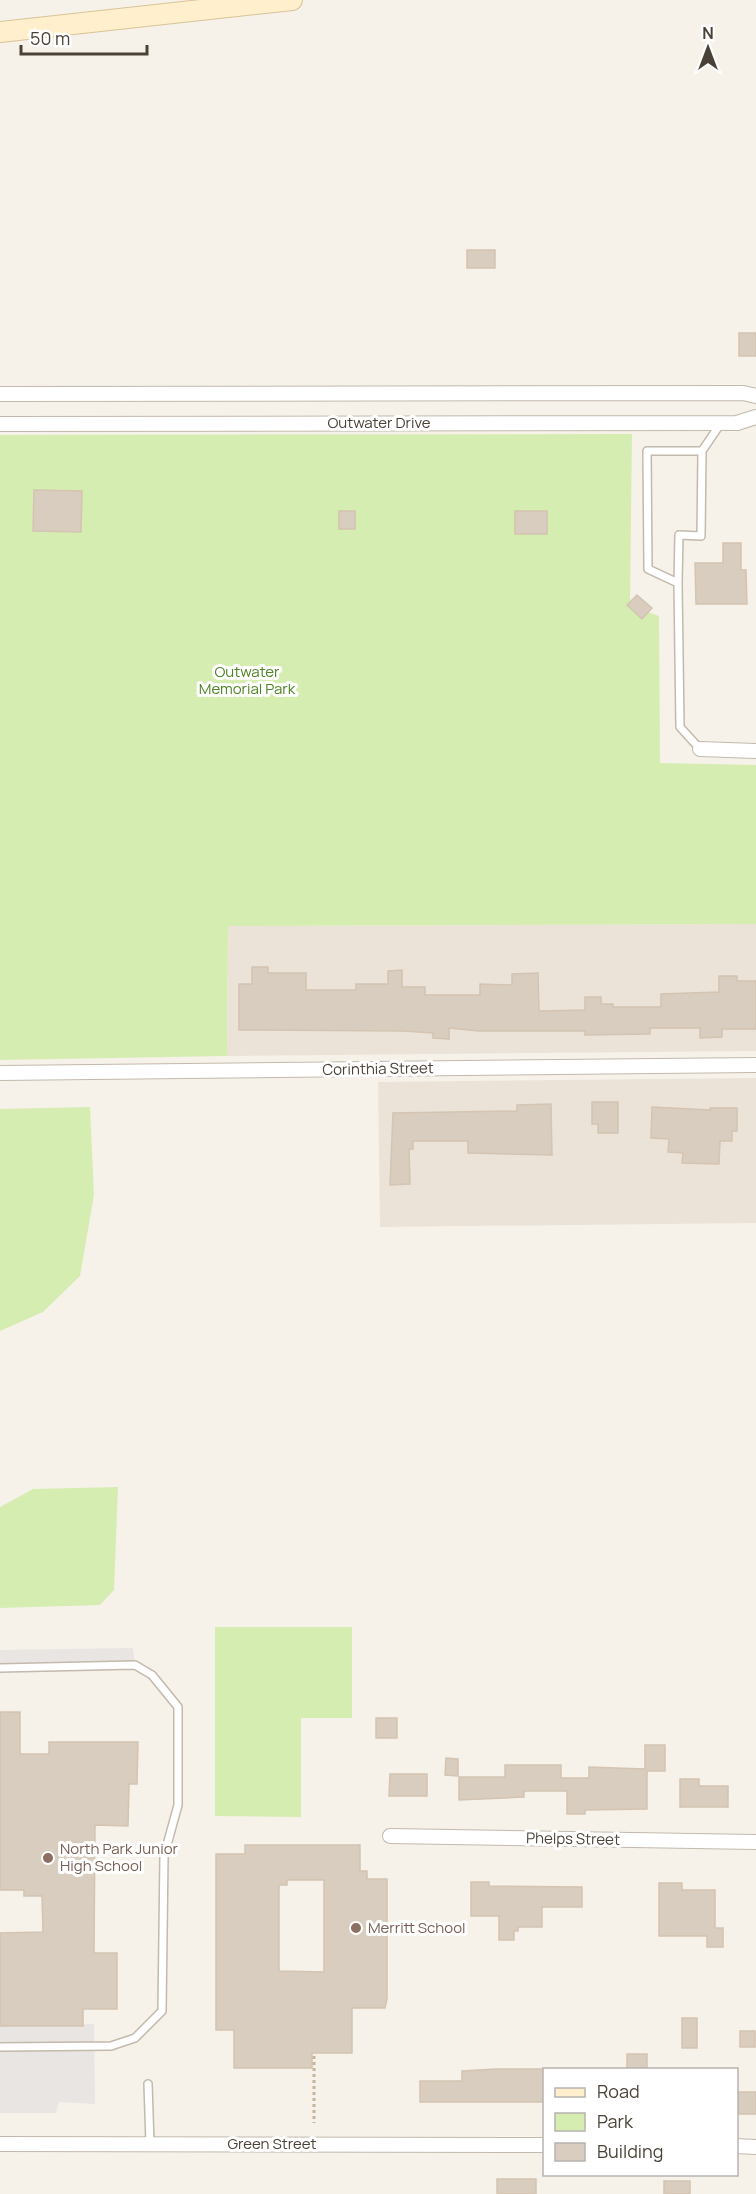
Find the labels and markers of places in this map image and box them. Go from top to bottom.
place label: North Park Junior High School [60,1838,179,1876]
marker: North Park Junior High School [41,1851,55,1865]
place label: Merritt School [368,1917,466,1938]
marker: Merritt School [349,1921,363,1935]

